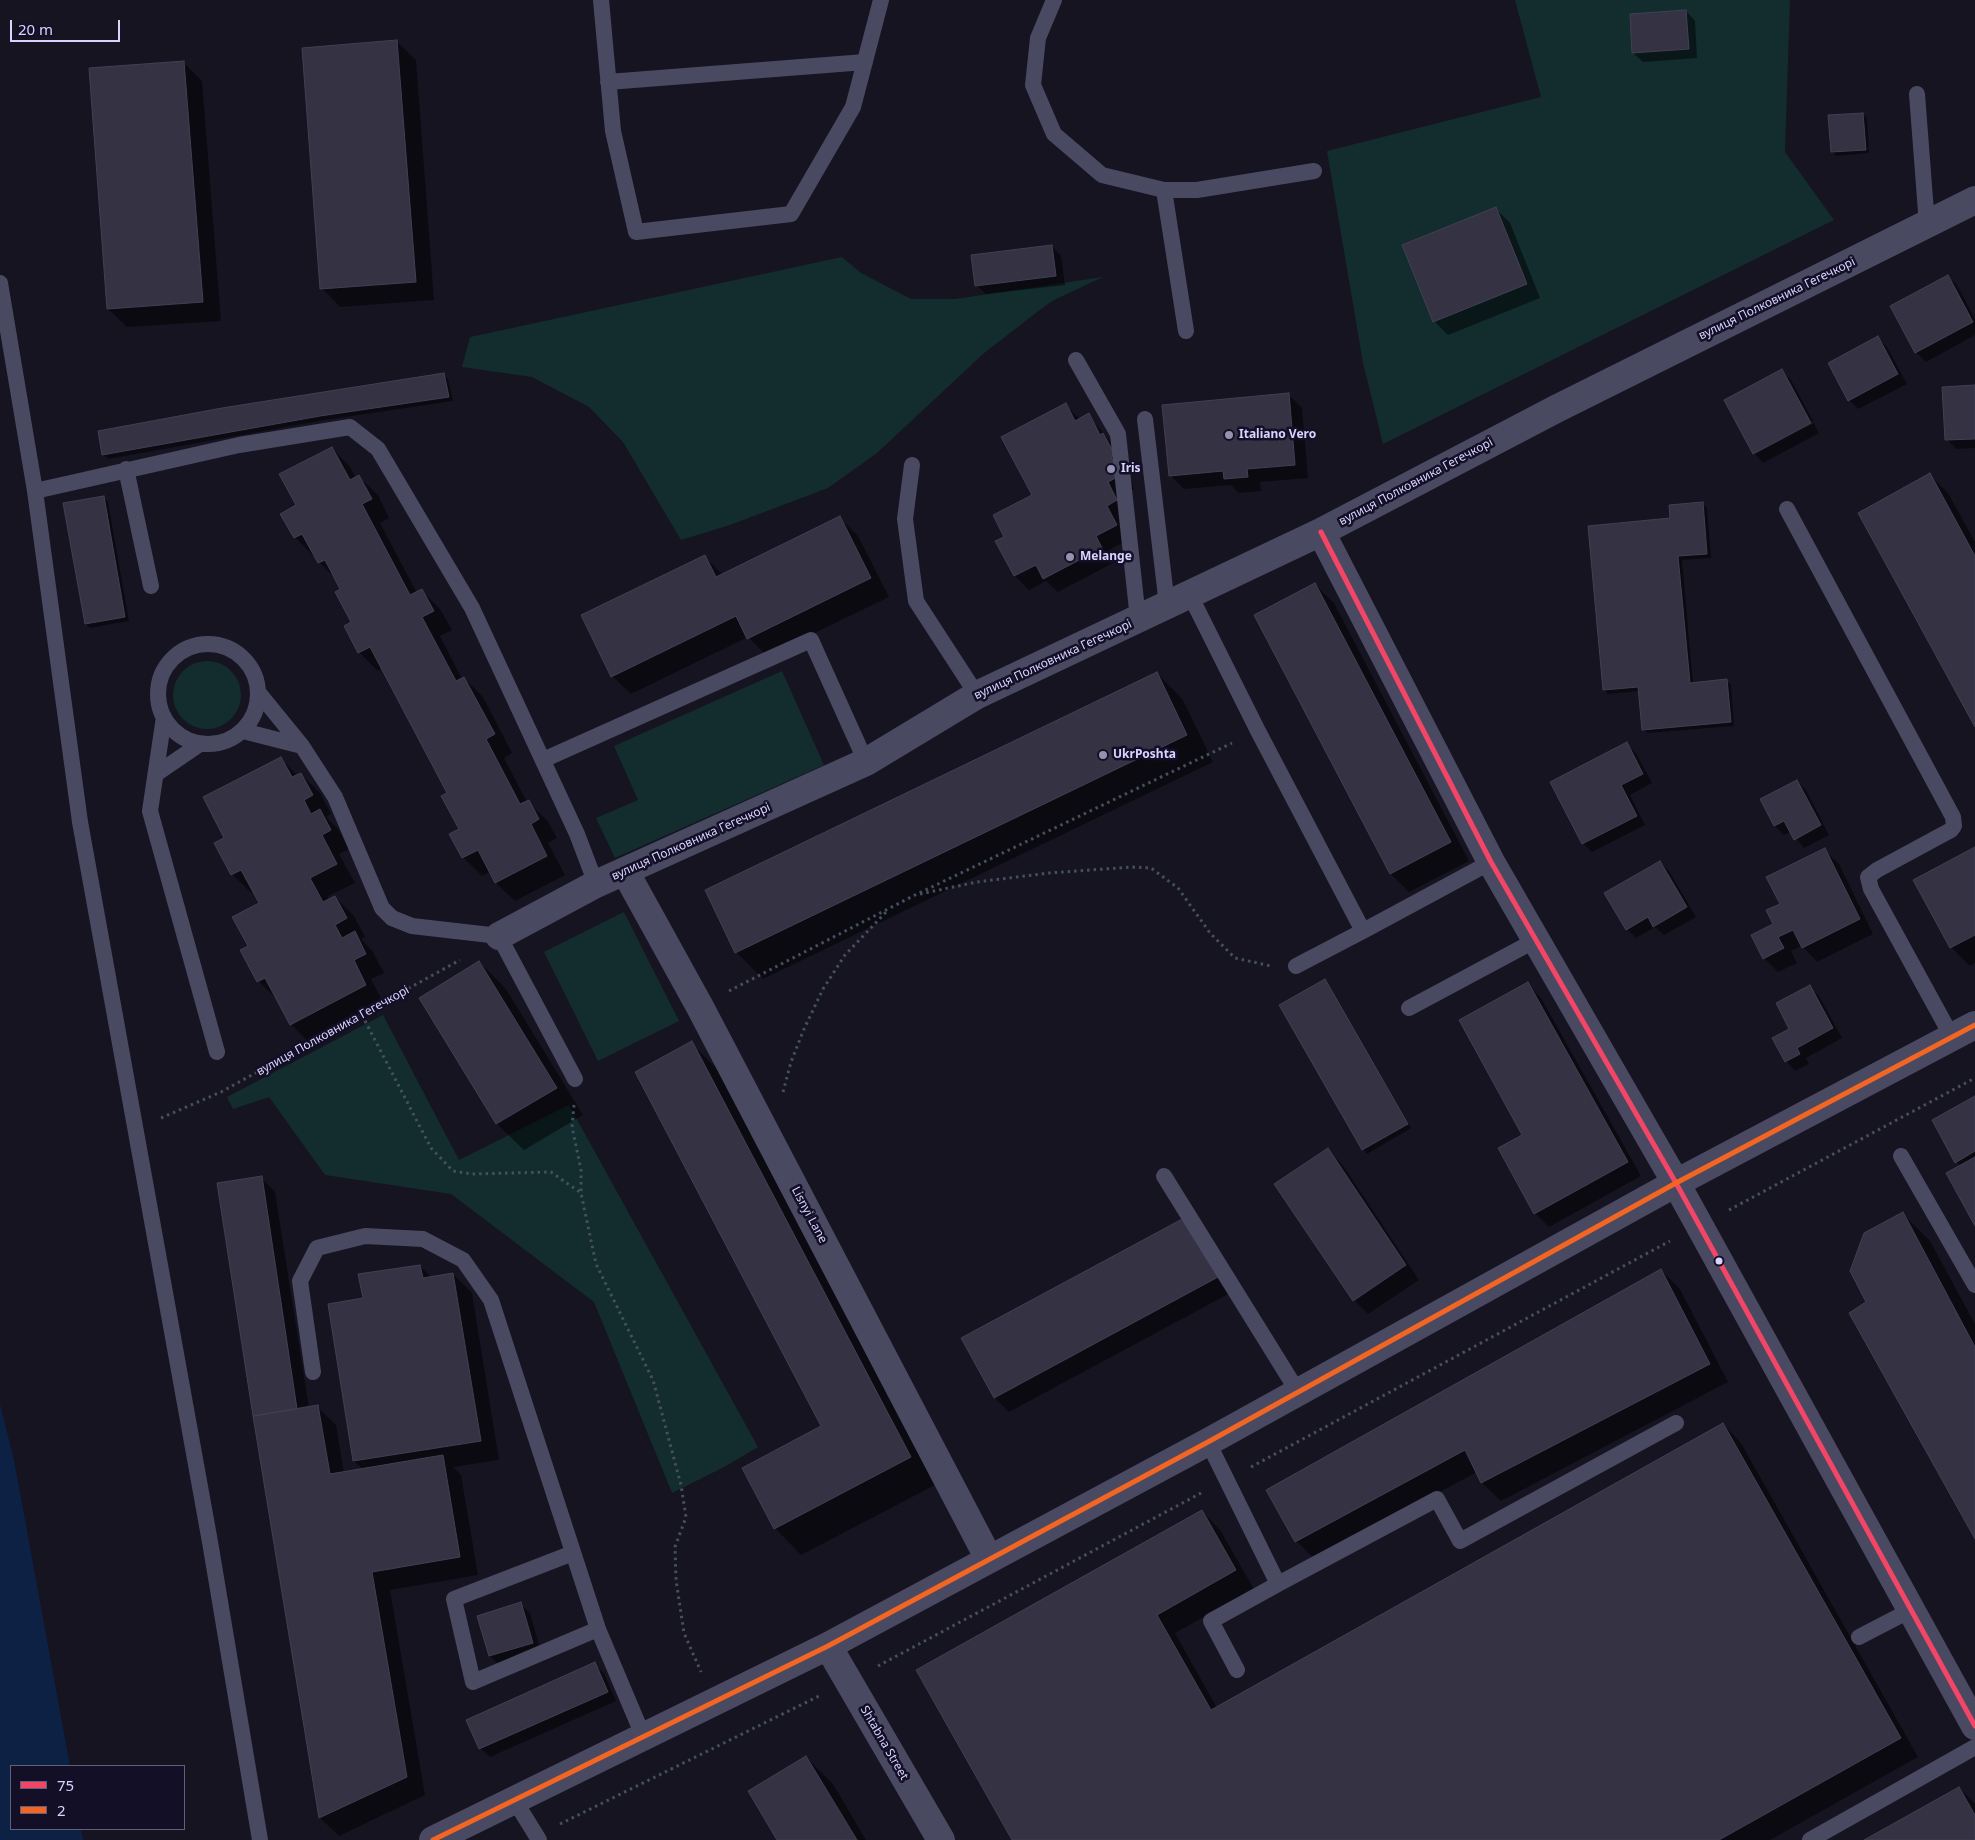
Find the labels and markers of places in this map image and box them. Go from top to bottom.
place label: Italiano Vero [1239,428,1316,442]
marker: Italiano Vero [1223,429,1235,441]
place label: Iris [1121,462,1141,476]
marker: Iris [1105,463,1117,475]
place label: Melange [1080,550,1132,564]
marker: Melange [1064,551,1076,563]
place label: UkrPoshta [1113,748,1176,762]
marker: UkrPoshta [1097,749,1109,761]
unlabelled marker [1714,1256,1724,1266]

